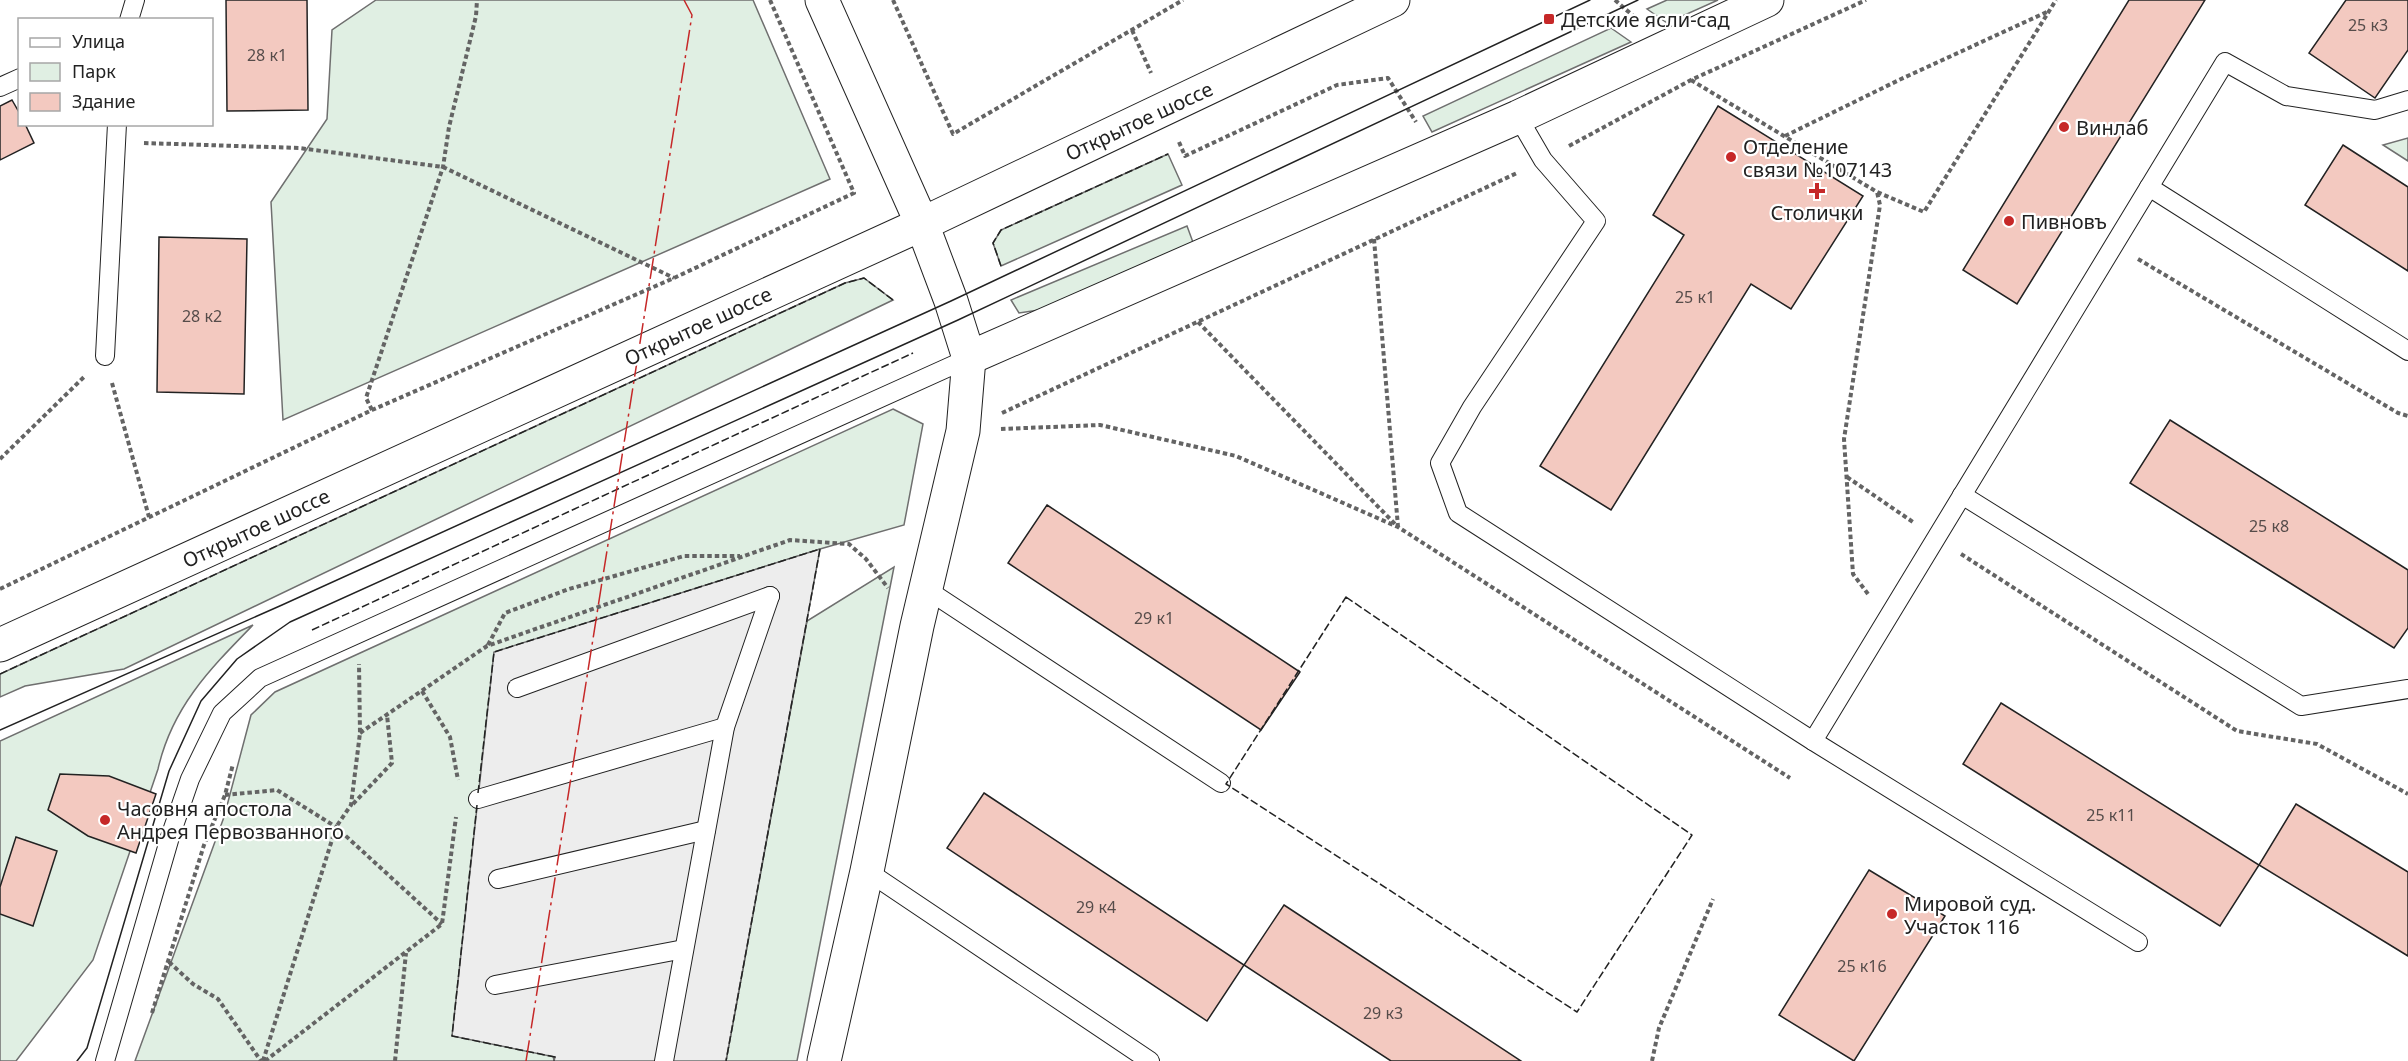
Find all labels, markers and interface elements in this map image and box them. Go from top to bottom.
place label: Детские ясли-сад [1561,6,1730,33]
marker: Детские ясли-сад [1542,12,1556,26]
house number: 25 к3 [2348,14,2388,36]
legend [18,18,213,126]
text: Улица [72,29,125,53]
house number: 28 к1 [247,44,287,66]
text: Парк [72,59,116,83]
street label: Открытое шоссе [1061,75,1217,167]
text: Здание [72,89,136,113]
place label: Винлаб [2076,114,2149,141]
marker: Винлаб [2057,120,2071,134]
place label: Отделение связи №107143 [1743,133,1892,183]
marker: Отделение связи №107143 [1724,150,1738,164]
marker: Столички [1810,184,1824,198]
place label: Столички [1771,199,1863,226]
place label: Пивновъ [2021,208,2107,235]
marker: Пивновъ [2002,214,2016,228]
street label: Открытое шоссе [620,280,776,372]
house number: 25 к1 [1675,286,1715,308]
house number: 28 к2 [182,305,222,327]
street label: Открытое шоссе [178,482,334,574]
house number: 25 к8 [2249,515,2289,537]
house number: 29 к1 [1134,607,1174,629]
place label: Часовня апостола Андрея Первозванного [117,795,344,845]
house number: 25 к11 [2086,804,2136,826]
marker: Часовня апостола Андрея Первозванного [98,813,112,827]
place label: Мировой суд. Участок 116 [1904,890,2036,940]
house number: 29 к4 [1076,896,1116,918]
marker: Мировой суд. Участок 116 [1885,907,1899,921]
house number: 25 к16 [1837,955,1887,977]
house number: 29 к3 [1363,1002,1403,1024]

